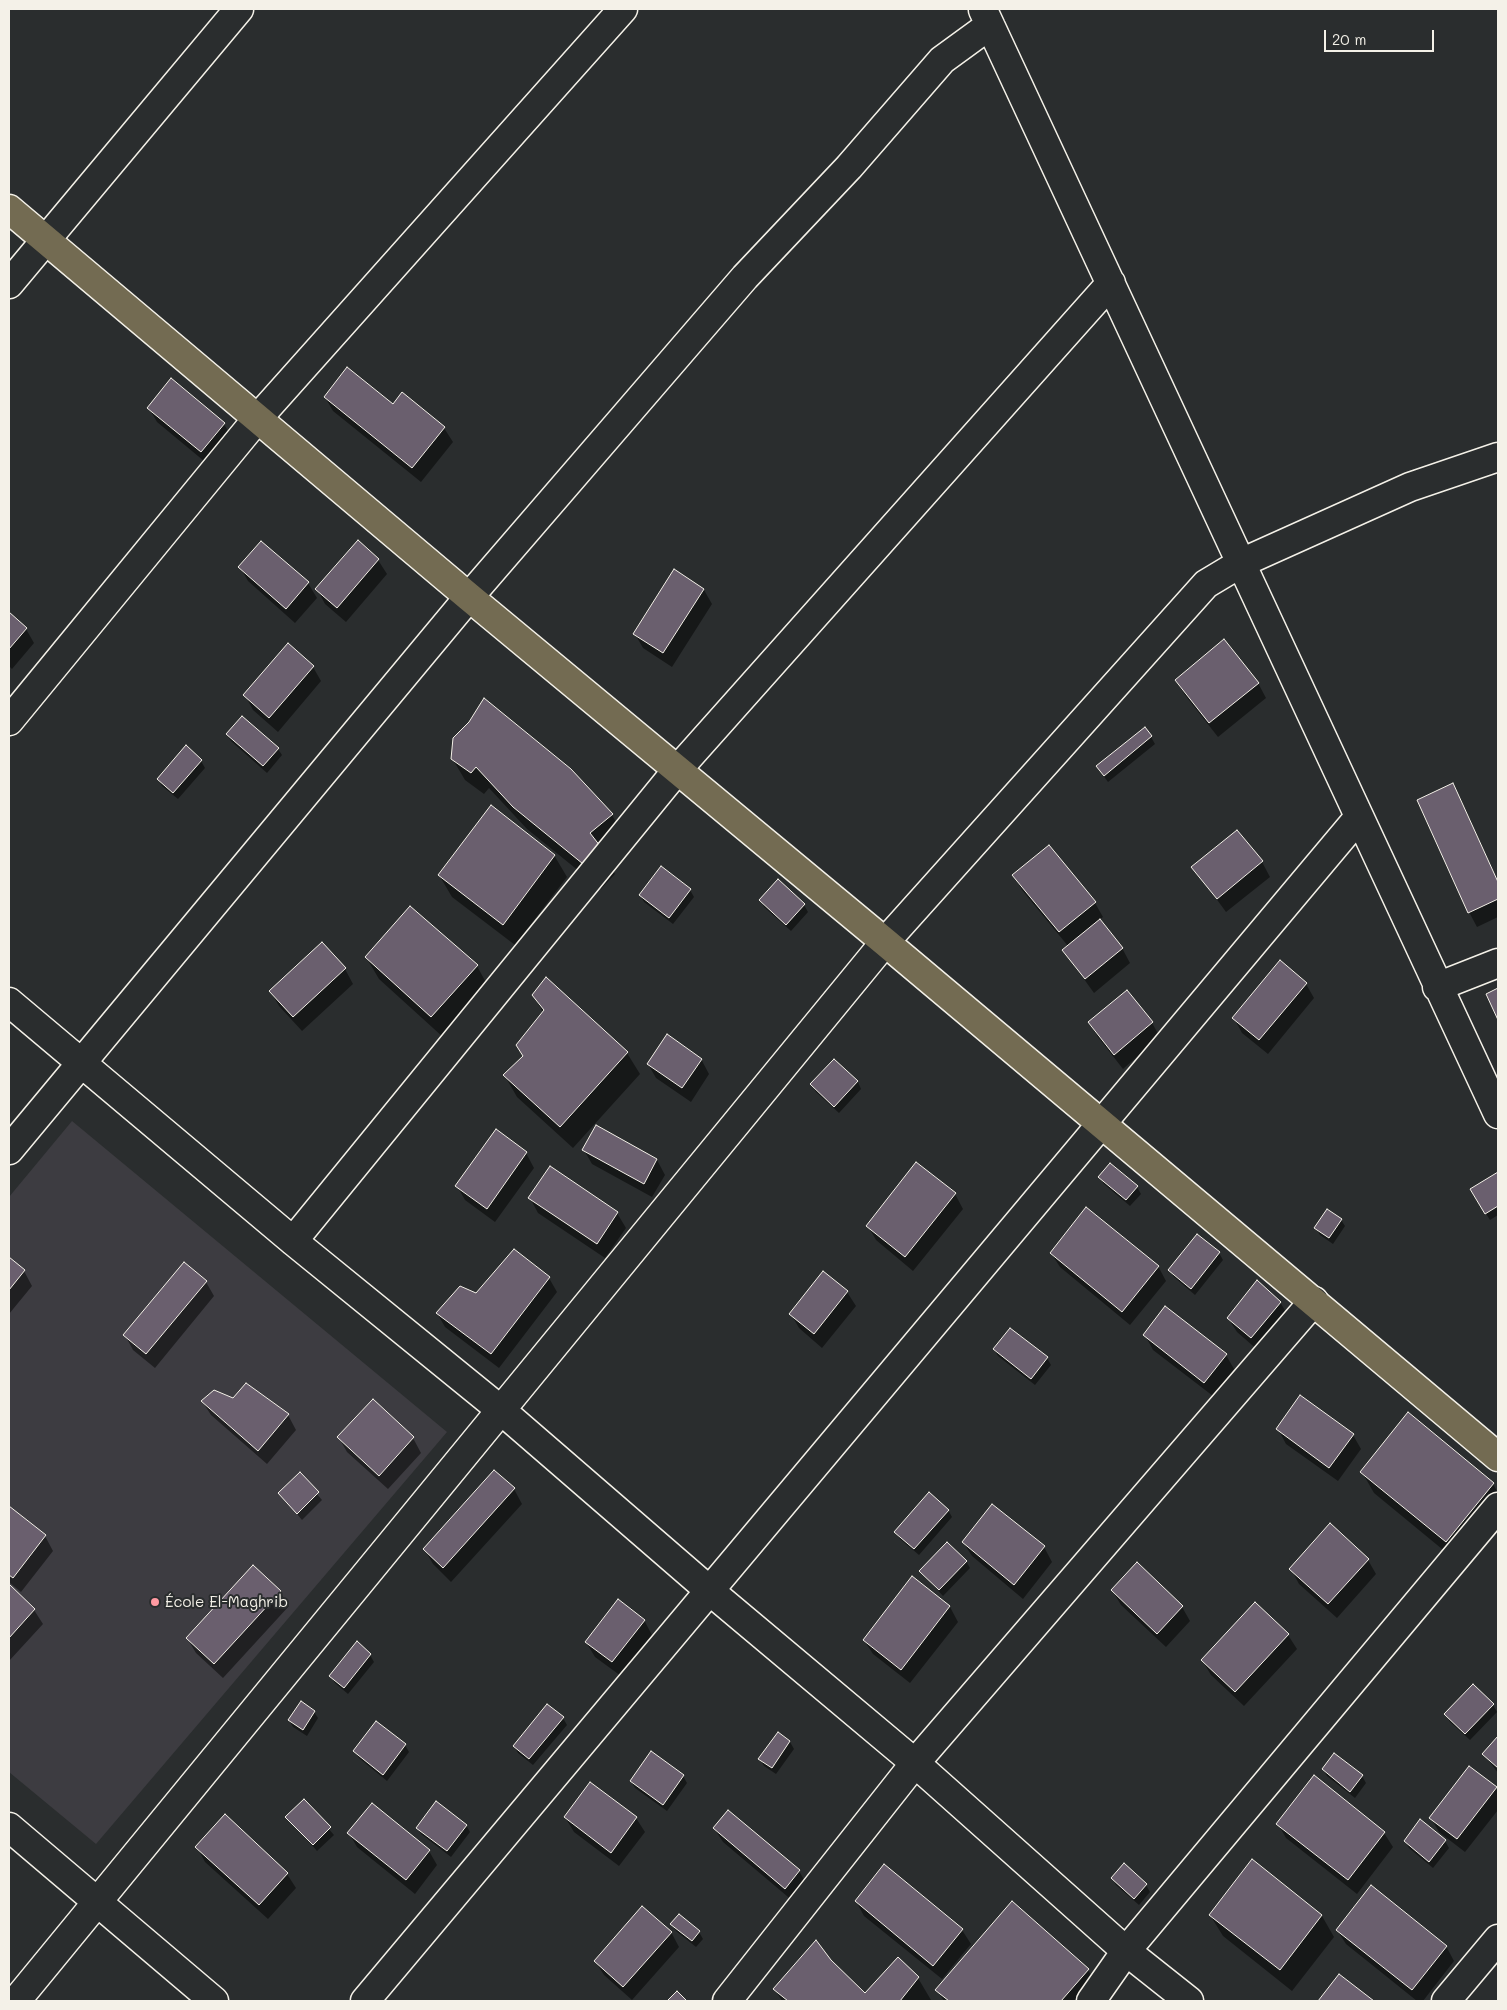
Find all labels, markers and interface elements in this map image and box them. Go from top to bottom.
scale bar [1327,20,1437,52]
text: 20 m [1332,29,1366,49]
place label: École El-Maghrib [165,1593,288,1611]
marker: École El-Maghrib [149,1596,161,1608]

